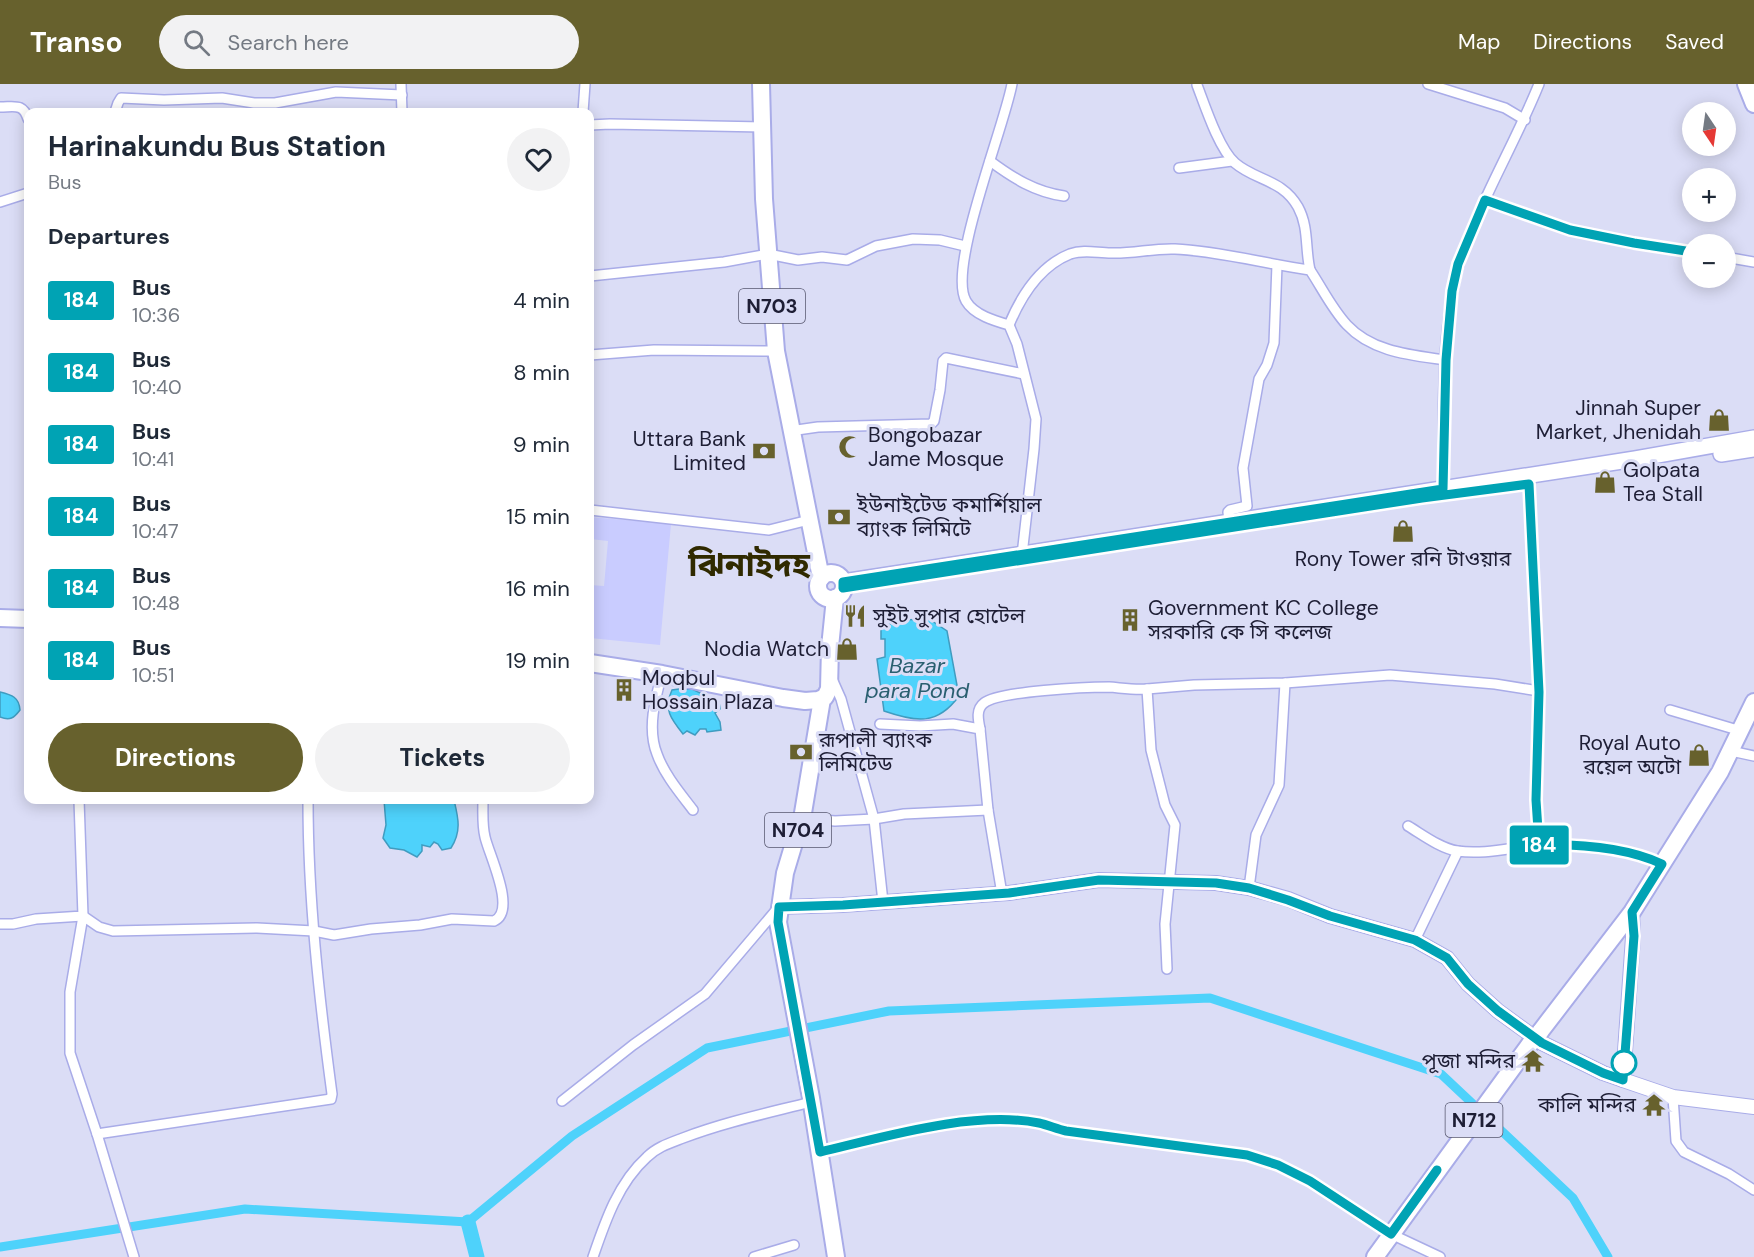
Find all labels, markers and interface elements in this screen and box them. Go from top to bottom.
search box [159,15,579,69]
text: Transo [30,24,123,61]
icon: search [180,26,213,59]
text: Search here [228,28,349,57]
text: Map [1458,28,1500,56]
text: Directions [1533,28,1632,56]
text: Saved [1665,28,1724,56]
north arrow [1682,102,1736,156]
map controls [1682,102,1736,288]
text: Harinakundu Bus Station [48,128,386,165]
button: heart [507,128,570,191]
button: + [1682,168,1736,222]
text: Bus [48,169,82,195]
text: Departures [48,222,170,251]
button: − [1682,234,1736,288]
text: Bus [132,273,171,302]
text: 184 [64,286,98,314]
text: 4 min [513,286,570,315]
road number: N703 [739,289,805,323]
text: 10:36 [132,302,180,328]
text: Bus [132,345,171,374]
text: 184 [64,358,98,386]
text: 8 min [513,358,570,387]
text: 10:40 [132,374,182,400]
place label: Jinnah Super Market, Jhenidah [1536,394,1701,446]
shop icon: Jinnah Super Market, Jhenidah [1706,407,1732,433]
text: Bus [132,417,171,446]
place label: Bongobazar Jame Mosque [868,421,1004,473]
place label: Uttara Bank Limited [633,425,746,477]
text: 184 [64,430,98,458]
text: 9 min [513,430,570,459]
mosque icon: Bongobazar Jame Mosque [837,434,863,460]
bank icon: Uttara Bank Limited [751,438,777,464]
text: 10:41 [132,446,174,472]
place label: Golpata Tea Stall [1623,456,1703,508]
shop icon: Golpata Tea Stall [1592,469,1618,495]
text: Bus [132,489,171,518]
place label: ইউনাইটেড কমার্শিয়াল ব্যাংক লিমিটে [856,491,1042,543]
text: 184 [64,502,98,530]
text: 15 min [506,502,570,531]
bank icon: ইউনাইটেড কমার্শিয়াল ব্যাংক লিমিটে [826,504,852,530]
text: 10:47 [132,518,179,544]
shop icon: Rony Tower রনি টাওয়ার [1390,518,1416,544]
district label: ঝিনাইদহ [687,543,811,586]
place label: Rony Tower রনি টাওয়ার [1295,545,1512,573]
text: Bus [132,561,171,590]
text: 184 [64,574,98,602]
text: 16 min [506,574,570,603]
text: 10:48 [132,590,180,616]
place label: Government KC College সরকারি কে সি কলেজ [1147,594,1379,646]
place label: সুইট সুপার হোটেল [872,602,1026,630]
restaurant icon: সুইট সুপার হোটেল [842,603,868,629]
building icon: Government KC College সরকারি কে সি কলেজ [1117,607,1143,633]
text: Bus [132,633,171,662]
place label: Nodia Watch [704,635,829,663]
shop icon: Nodia Watch [834,636,860,662]
text: 184 [64,646,98,674]
text: 19 min [506,646,570,675]
water label: Bazar para Pond [864,651,969,705]
text: 10:51 [132,662,174,688]
place label: Moqbul Hossain Plaza [642,664,773,716]
building icon: Moqbul Hossain Plaza [611,677,637,703]
button: Directions [48,723,303,792]
button: Tickets [315,723,570,792]
place label: রূপালী ব্যাংক লিমিটেড [818,726,933,778]
place label: Royal Auto রয়েল অটো [1579,729,1681,781]
bank icon: রূপালী ব্যাংক লিমিটেড [788,739,814,765]
shop icon: Royal Auto রয়েল অটো [1686,742,1712,768]
road number: N704 [765,813,831,847]
line badge: 184 [1504,826,1574,864]
text: 184 [1522,831,1556,859]
place label: পূজা মন্দির [1422,1047,1515,1075]
temple icon: পূজা মন্দির [1520,1048,1546,1074]
unlabelled marker [1611,1050,1637,1076]
place label: কালি মন্দির [1537,1091,1636,1119]
temple icon: কালি মন্দির [1641,1092,1667,1118]
road number: N712 [1446,1103,1502,1137]

